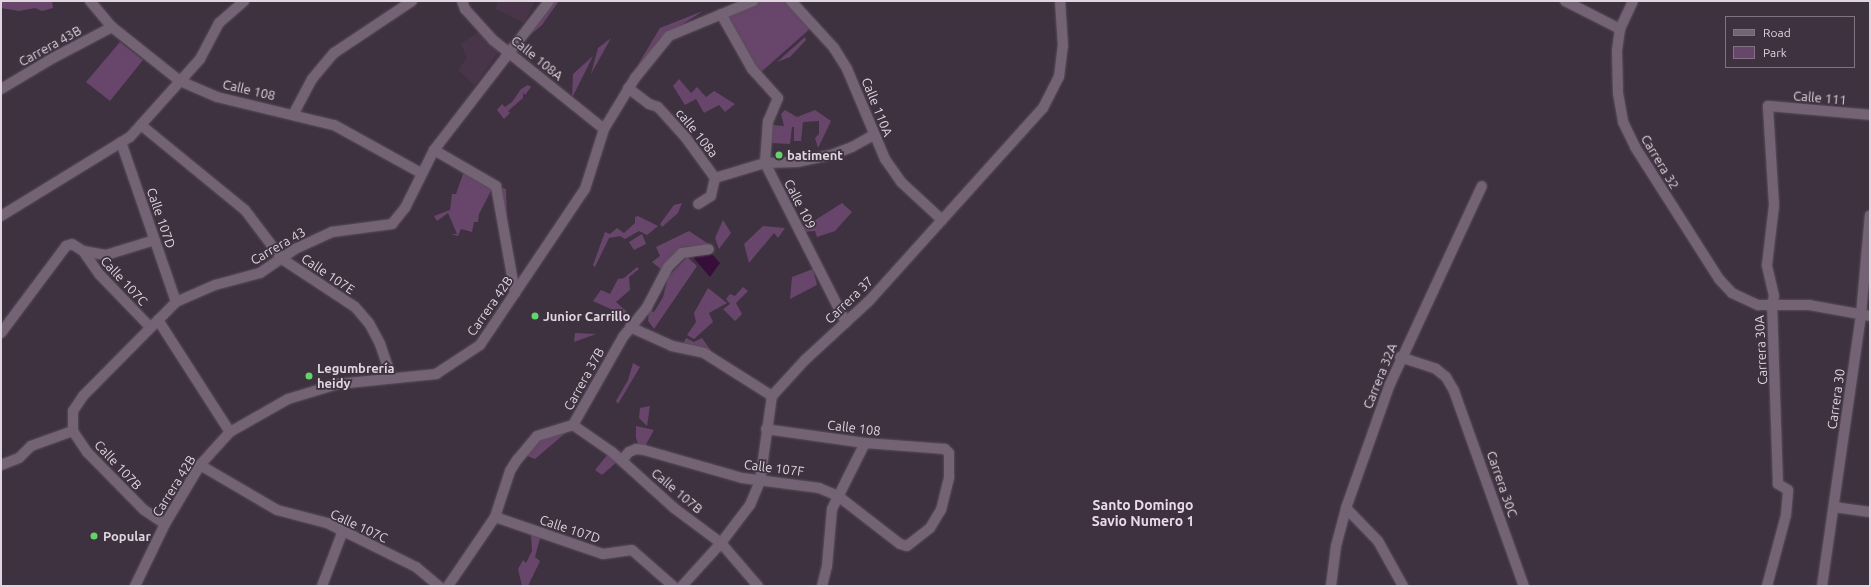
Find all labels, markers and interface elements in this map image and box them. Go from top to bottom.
legend [1725,16,1855,68]
street label: Carrera 43B [16,22,84,70]
text: Road [1763,26,1791,39]
street label: Calle 108A [508,32,566,84]
text: Park [1763,46,1787,59]
street label: Calle 110A [858,75,896,139]
street label: Calle 108 [221,76,277,104]
street label: Calle 111 [1793,88,1847,108]
street label: calle 108a [673,105,721,161]
street label: Carrera 32 [1638,132,1682,192]
place label: batiment [787,147,843,163]
marker: batiment [774,150,784,160]
street label: Calle 109 [781,177,819,231]
street label: Calle 107D [143,186,179,250]
street label: Carrera 43 [248,224,308,268]
street label: Calle 107E [298,251,358,297]
street label: Calle 107C [97,253,151,309]
street label: Carrera 42B [464,273,516,339]
street label: Carrera 37 [822,273,876,327]
place label: Junior Carrillo [543,308,630,324]
marker: Junior Carrillo [530,311,540,321]
street label: Carrera 30A [1751,315,1771,385]
street label: Carrera 32A [1360,341,1400,411]
street label: Carrera 37B [560,345,608,413]
place label: Legumbrería heidy [317,361,395,392]
street label: Carrera 30 [1824,368,1848,430]
marker: Legumbrería heidy [304,371,314,381]
street label: Calle 108 [826,417,882,439]
street label: Calle 107B [91,437,145,493]
street label: Carrera 30C [1483,449,1521,519]
street label: Carrera 42B [149,453,199,519]
street label: Calle 107F [743,457,805,479]
street label: Calle 107B [648,465,706,517]
district label: Santo Domingo Savio Numero 1 [1092,497,1194,530]
street label: Calle 107C [328,506,390,546]
street label: Calle 107D [538,512,602,546]
place label: Popular [103,528,151,544]
marker: Popular [88,530,100,542]

